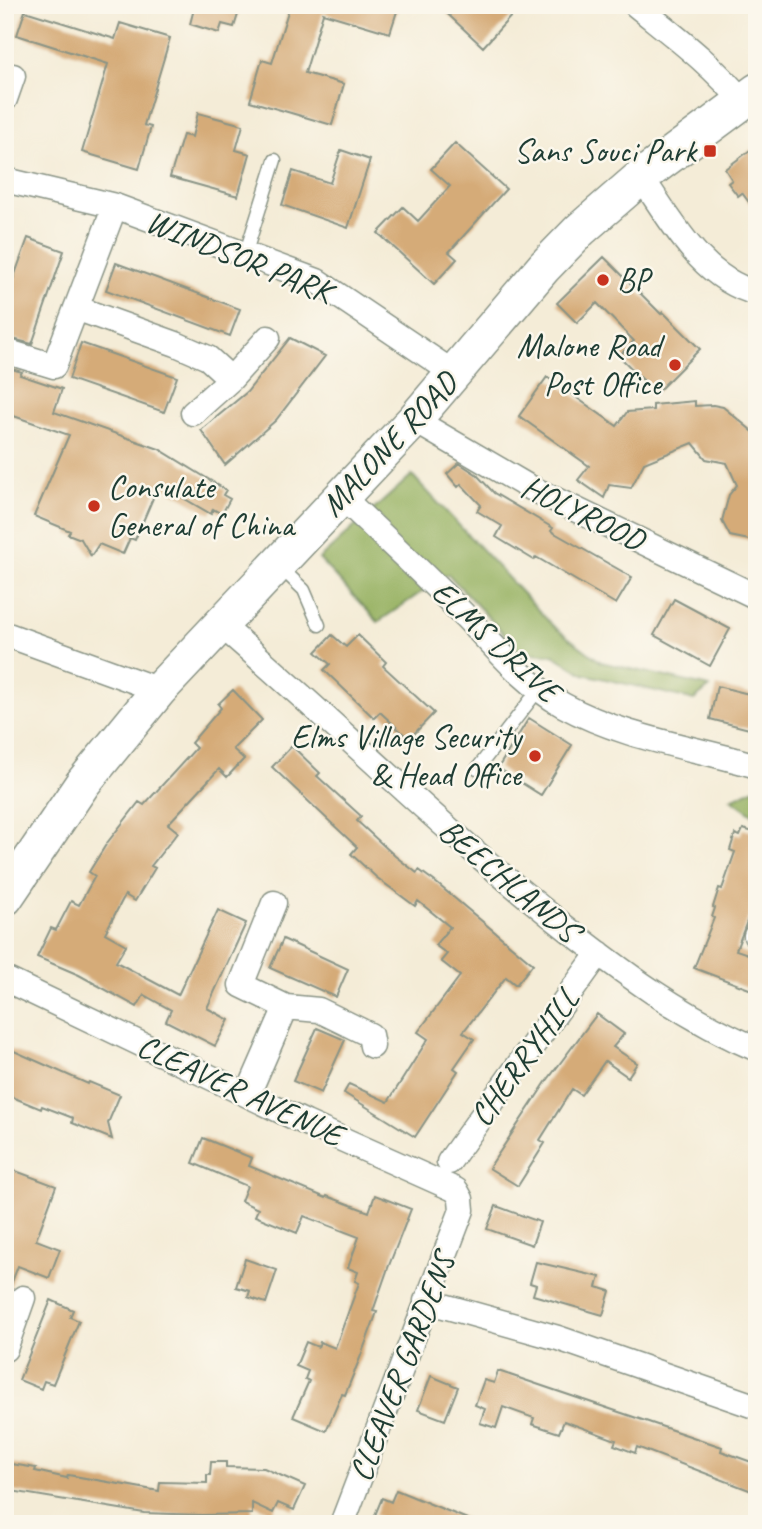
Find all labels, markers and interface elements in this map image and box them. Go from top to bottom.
place label: Sans Souci Park [514,130,698,172]
marker: Sans Souci Park [702,143,718,159]
street label: WINDSOR PARK [140,200,343,314]
place label: BP [617,259,653,301]
marker: BP [595,272,611,288]
place label: Malone Road Post Office [517,325,666,405]
marker: Malone Road Post Office [667,357,683,373]
street label: MALONE ROAD [311,361,469,525]
street label: HOLYROOD [515,465,654,562]
place label: Consulate General of China [108,466,296,546]
marker: Consulate General of China [86,498,102,514]
street label: ELMS DRIVE [423,571,572,714]
place label: Elms Village Security & Head Office [291,716,524,796]
marker: Elms Village Security & Head Office [527,748,543,764]
street label: BEECHLANDS [430,809,592,955]
street label: CHERRYHILL [460,979,589,1134]
street label: CLEAVER AVENUE [131,1024,353,1158]
street label: CLEAVER GARDENS [339,1242,467,1487]

